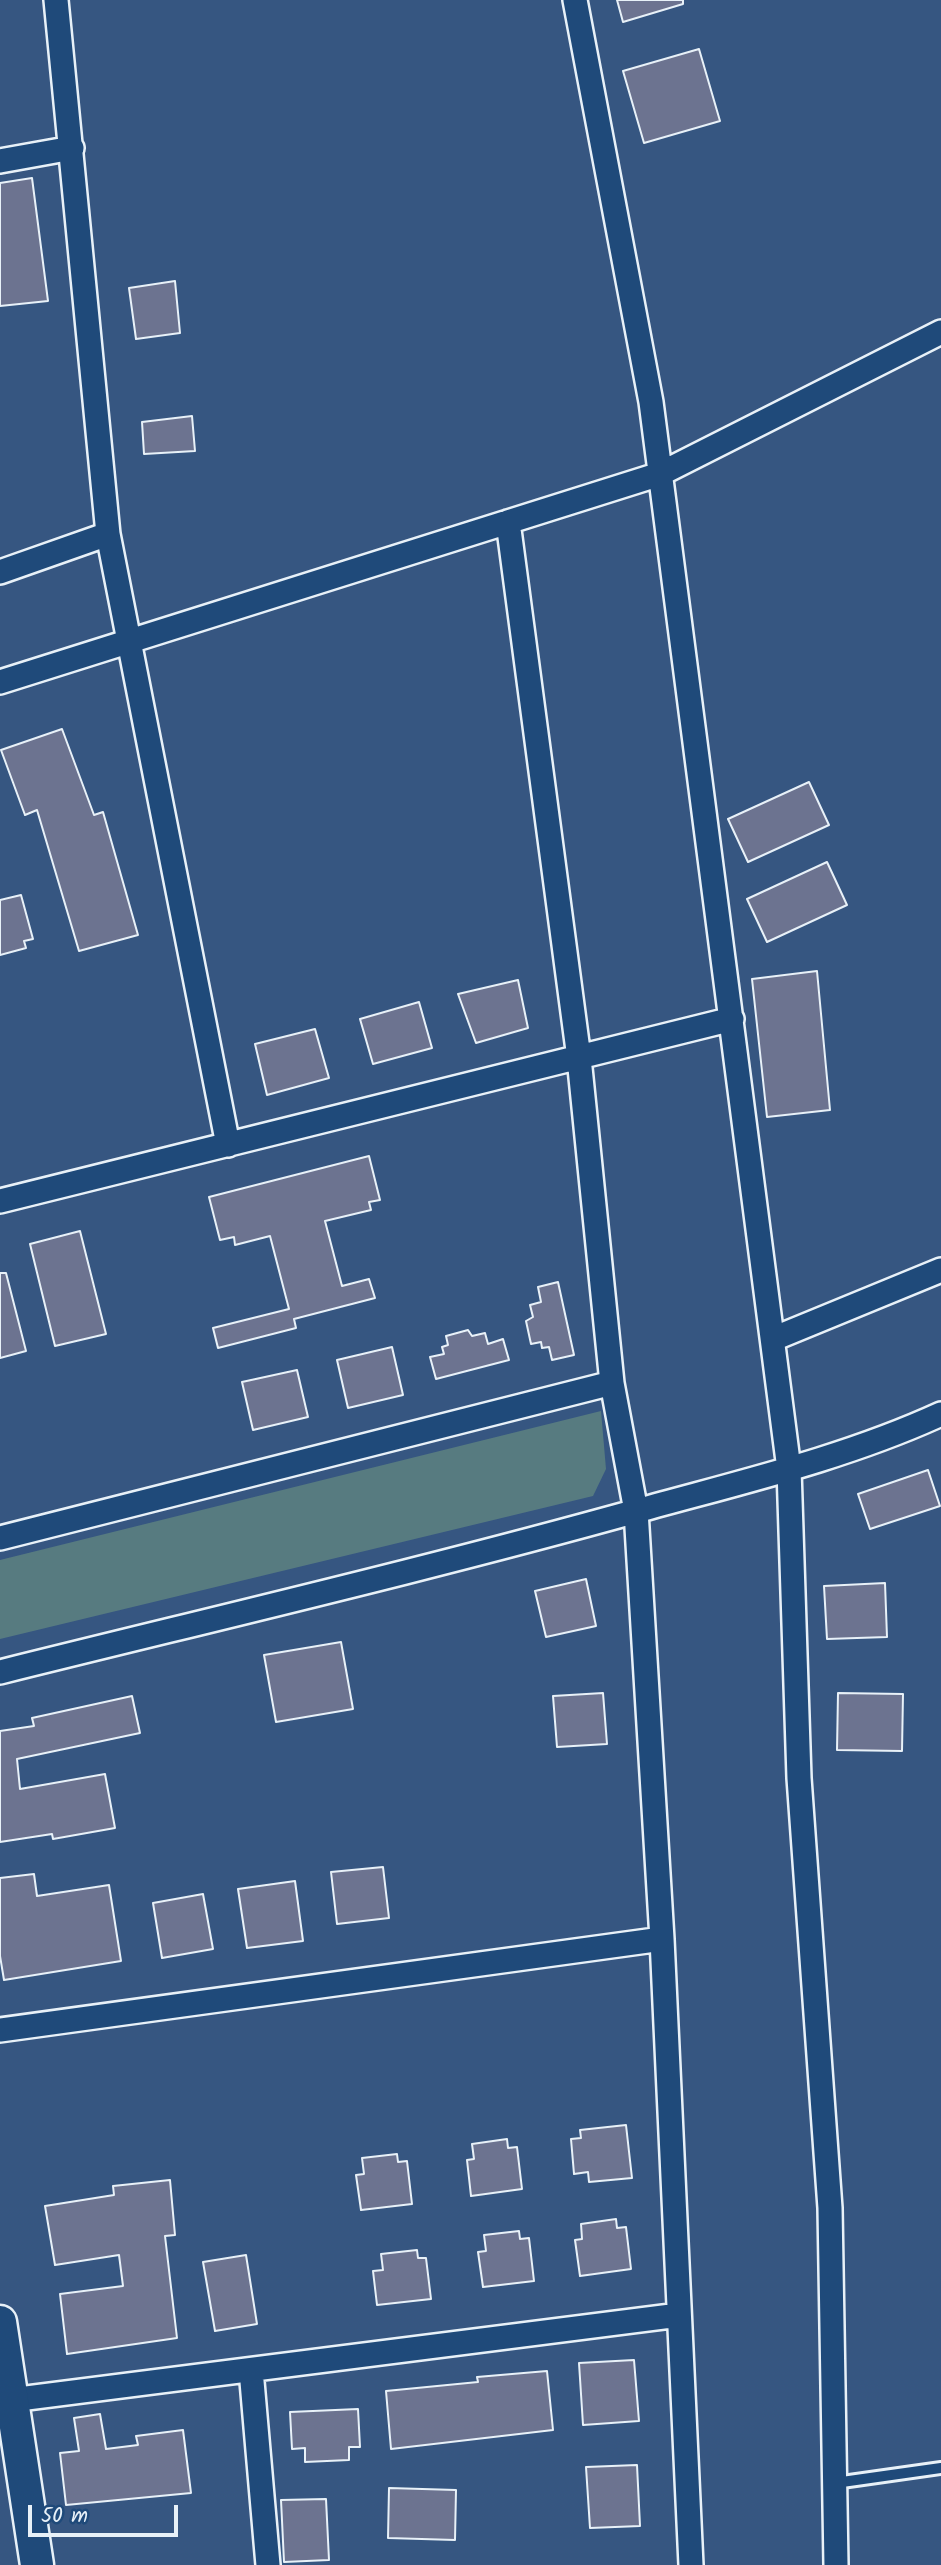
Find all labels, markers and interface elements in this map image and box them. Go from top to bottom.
scale bar [32,2492,182,2536]
text: 50 m [41,2500,88,2533]

